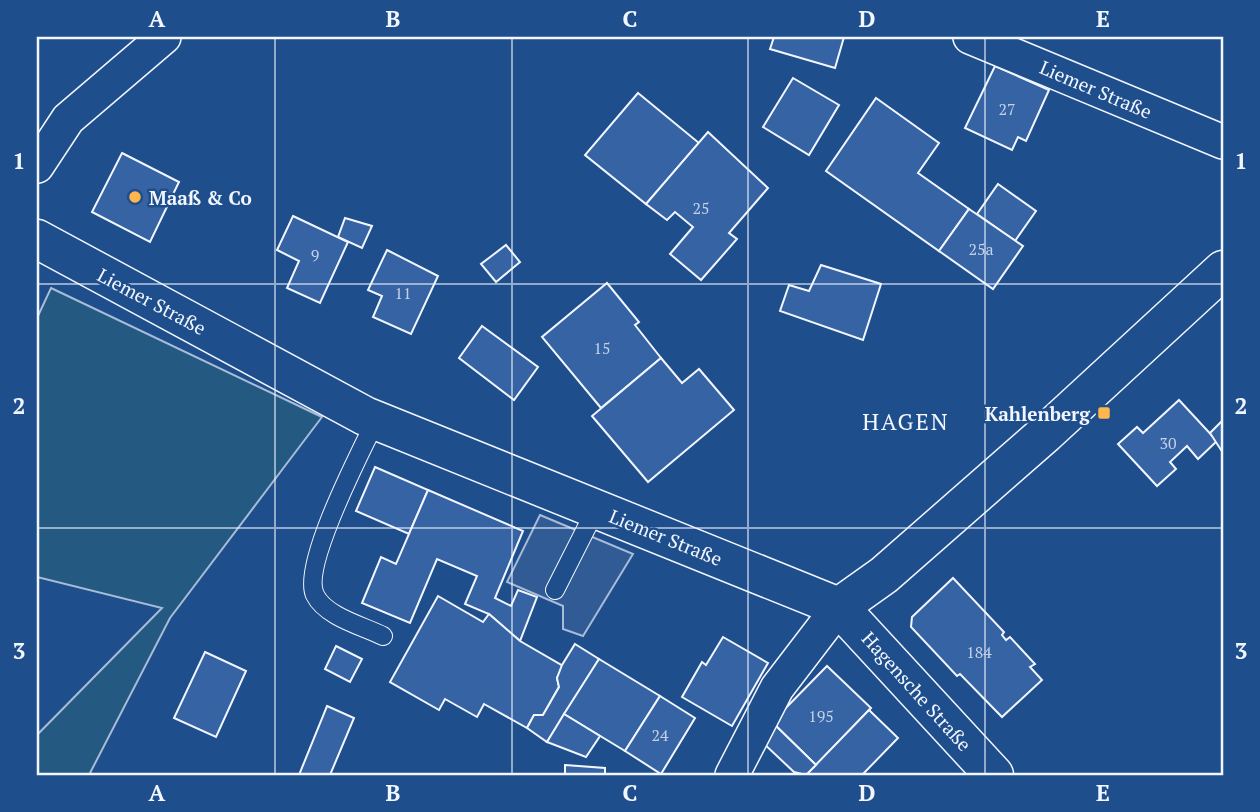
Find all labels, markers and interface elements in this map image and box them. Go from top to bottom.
text: A [149,3,166,34]
text: B [386,3,401,34]
text: C [623,3,638,34]
text: D [859,3,876,34]
text: E [1096,3,1110,34]
street label: Liemer Straße [1036,54,1156,124]
house number: 27 [998,98,1016,120]
text: 1 [13,145,26,176]
text: 1 [1235,145,1248,176]
place label: Maaß & Co [149,185,252,210]
marker: Maaß & Co [127,189,143,205]
house number: 25 [692,197,710,219]
house number: 25a [968,238,994,260]
house number: 9 [311,244,319,266]
street label: Liemer Straße [93,262,211,340]
house number: 11 [394,282,412,304]
house number: 15 [593,337,611,359]
text: 2 [13,390,26,421]
text: 2 [1235,390,1248,421]
place label: Kahlenberg [985,401,1091,426]
marker: Kahlenberg [1096,405,1112,421]
district label: HAGEN [862,406,950,437]
house number: 30 [1159,432,1177,454]
street label: Liemer Straße [606,503,726,571]
street label: Hagensche Straße [857,626,977,756]
text: 3 [13,635,26,666]
text: 3 [1235,635,1248,666]
house number: 184 [966,641,992,663]
house number: 195 [808,705,834,727]
house number: 24 [651,724,669,746]
text: A [149,777,166,808]
text: B [386,777,401,808]
text: C [623,777,638,808]
text: D [859,777,876,808]
text: E [1096,777,1110,808]

